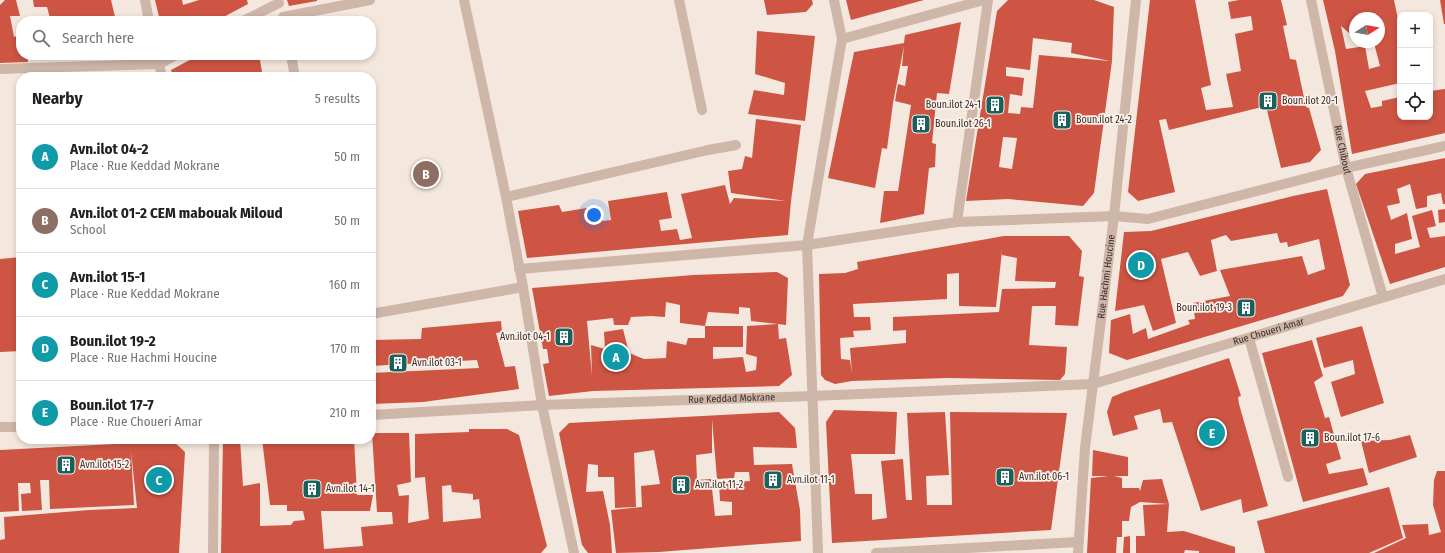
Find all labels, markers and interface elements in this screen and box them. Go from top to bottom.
north arrow [1349,12,1385,48]
map controls [1397,12,1433,120]
button: + [1397,12,1433,48]
search box [16,16,376,60]
icon: search [30,27,52,49]
text: Search here [62,29,134,47]
button: − [1397,48,1433,84]
button: locate [1397,84,1433,120]
text: Nearby [32,88,83,109]
building icon: Boun.ilot 20-1 [1257,90,1279,112]
text: 5 results [315,91,360,106]
building icon: Boun.ilot 24-1 [984,94,1006,116]
place label: Boun.ilot 20-1 [1282,95,1338,107]
place label: Boun.ilot 24-1 [926,99,981,111]
building icon: Boun.ilot 24-2 [1051,109,1073,131]
building icon: Boun.ilot 26-1 [910,113,932,135]
place label: Boun.ilot 24-2 [1076,114,1132,126]
place label: Boun.ilot 26-1 [935,118,991,130]
street label: Rue Chibout [1331,124,1354,176]
text: Avn.ilot 04-2 [70,140,149,158]
text: A [41,149,49,164]
text: 50 m [334,149,360,164]
text: Place · Rue Keddad Mokrane [70,158,220,173]
pin: B [413,159,439,189]
text: Avn.ilot 01-2 CEM mabouak Miloud [70,204,283,222]
your location [584,205,604,225]
text: B [41,213,49,228]
text: 50 m [334,213,360,228]
text: School [70,222,106,237]
street label: Rue Hachmi Houcine [1095,234,1118,319]
pin: D [1128,250,1154,280]
text: Avn.ilot 15-1 [70,268,145,286]
text: C [42,277,48,292]
text: 160 m [329,277,360,292]
text: Place · Rue Keddad Mokrane [70,286,220,301]
building icon: Boun.ilot 19-3 [1235,297,1257,319]
place label: Boun.ilot 19-3 [1176,302,1232,314]
street label: Rue Choueri Amar [1232,315,1306,348]
building icon: Avn.ilot 04-1 [553,326,575,348]
place label: Avn.ilot 04-1 [500,331,550,343]
text: Boun.ilot 19-2 [70,332,156,350]
text: D [41,341,49,356]
text: 170 m [330,341,360,356]
pin: A [603,342,629,372]
text: Place · Rue Hachmi Houcine [70,350,217,365]
building icon: Avn.ilot 03-1 [387,352,409,374]
place label: Avn.ilot 03-1 [412,357,462,369]
street label: Rue Keddad Mokrane [688,391,775,406]
text: Boun.ilot 17-7 [70,396,154,414]
text: E [42,405,48,420]
text: 210 m [330,405,360,420]
text: Place · Rue Choueri Amar [70,414,202,429]
pin: E [1199,418,1225,448]
building icon: Boun.ilot 17-6 [1299,427,1321,449]
place label: Boun.ilot 17-6 [1324,432,1380,444]
building icon: Avn.ilot 15-2 [55,454,77,476]
place label: Avn.ilot 15-2 [80,459,130,471]
pin: C [146,465,172,495]
building icon: Avn.ilot 06-1 [994,466,1016,488]
building icon: Avn.ilot 11-1 [762,469,784,491]
place label: Avn.ilot 06-1 [1019,471,1069,483]
building icon: Avn.ilot 11-2 [670,474,692,496]
place label: Avn.ilot 11-1 [787,474,835,486]
building icon: Avn.ilot 14-1 [301,478,323,500]
place label: Avn.ilot 11-2 [695,479,744,491]
place label: Avn.ilot 14-1 [326,483,375,495]

